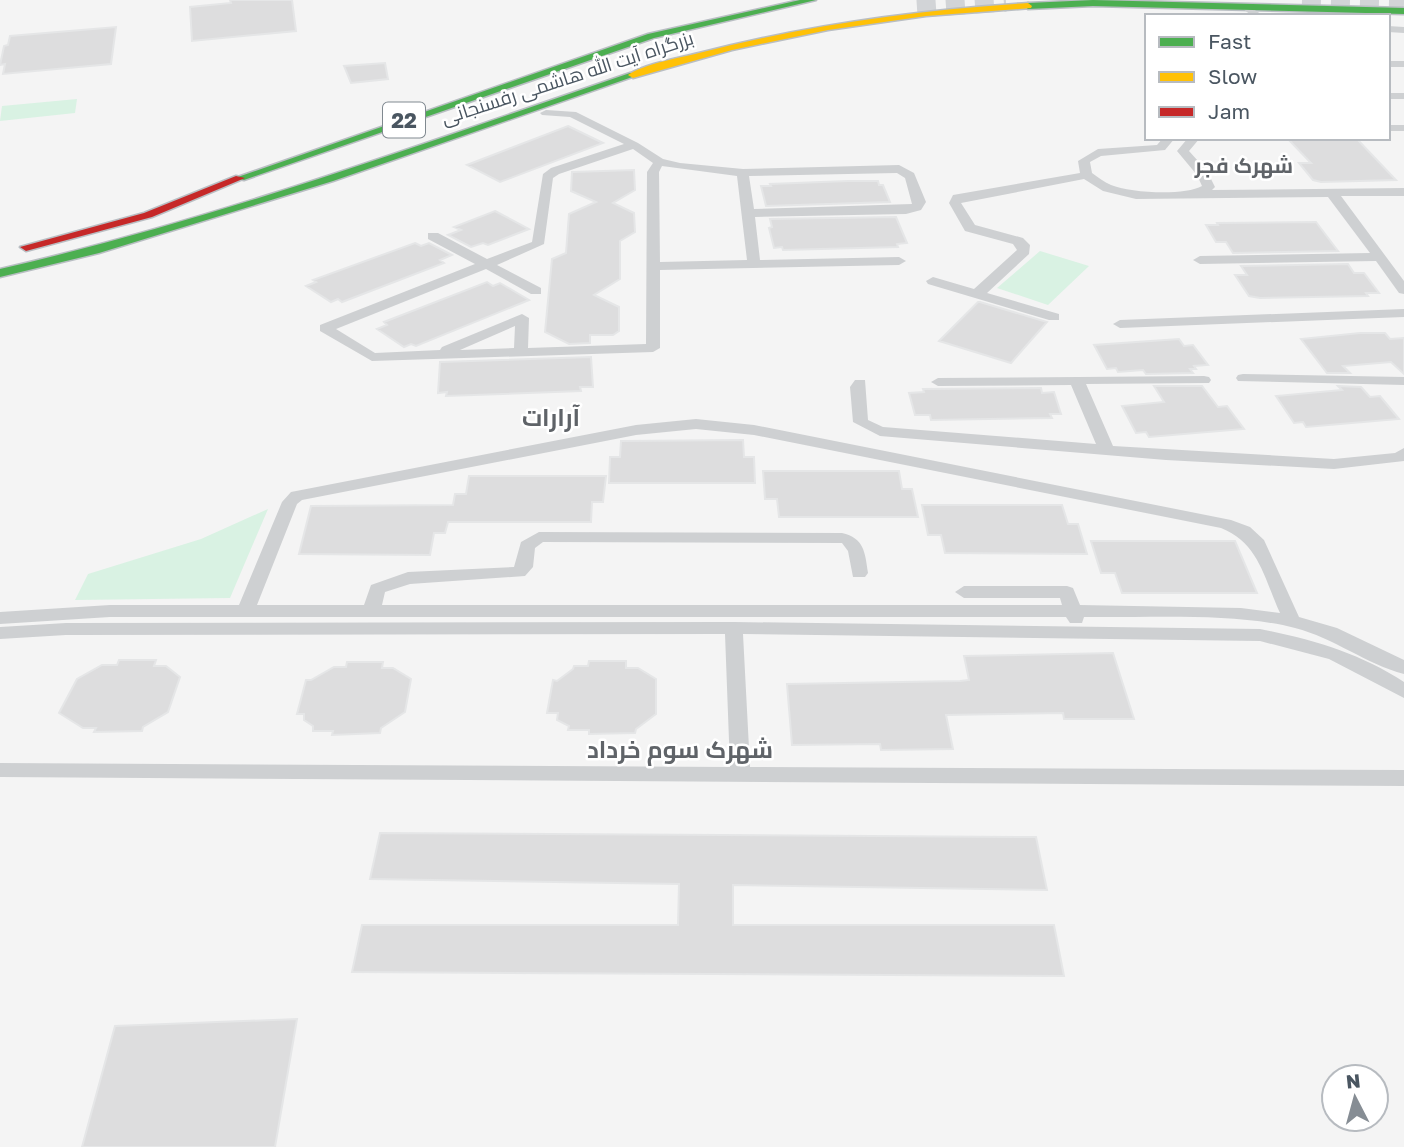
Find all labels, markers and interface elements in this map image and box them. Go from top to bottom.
legend [1145,14,1390,140]
street label: بزرگراه آیت الله هاشمی رفسنجانی [438,25,696,130]
text: Fast [1208,28,1251,54]
text: Slow [1208,63,1257,89]
text: Jam [1208,98,1250,124]
road number: 22 [383,102,425,138]
district label: شهرک فجر [1194,152,1293,179]
district label: آرارات [522,402,581,432]
district label: شهرک سوم خرداد [587,734,773,766]
north arrow [1320,1063,1390,1133]
text: N [1345,1068,1362,1093]

